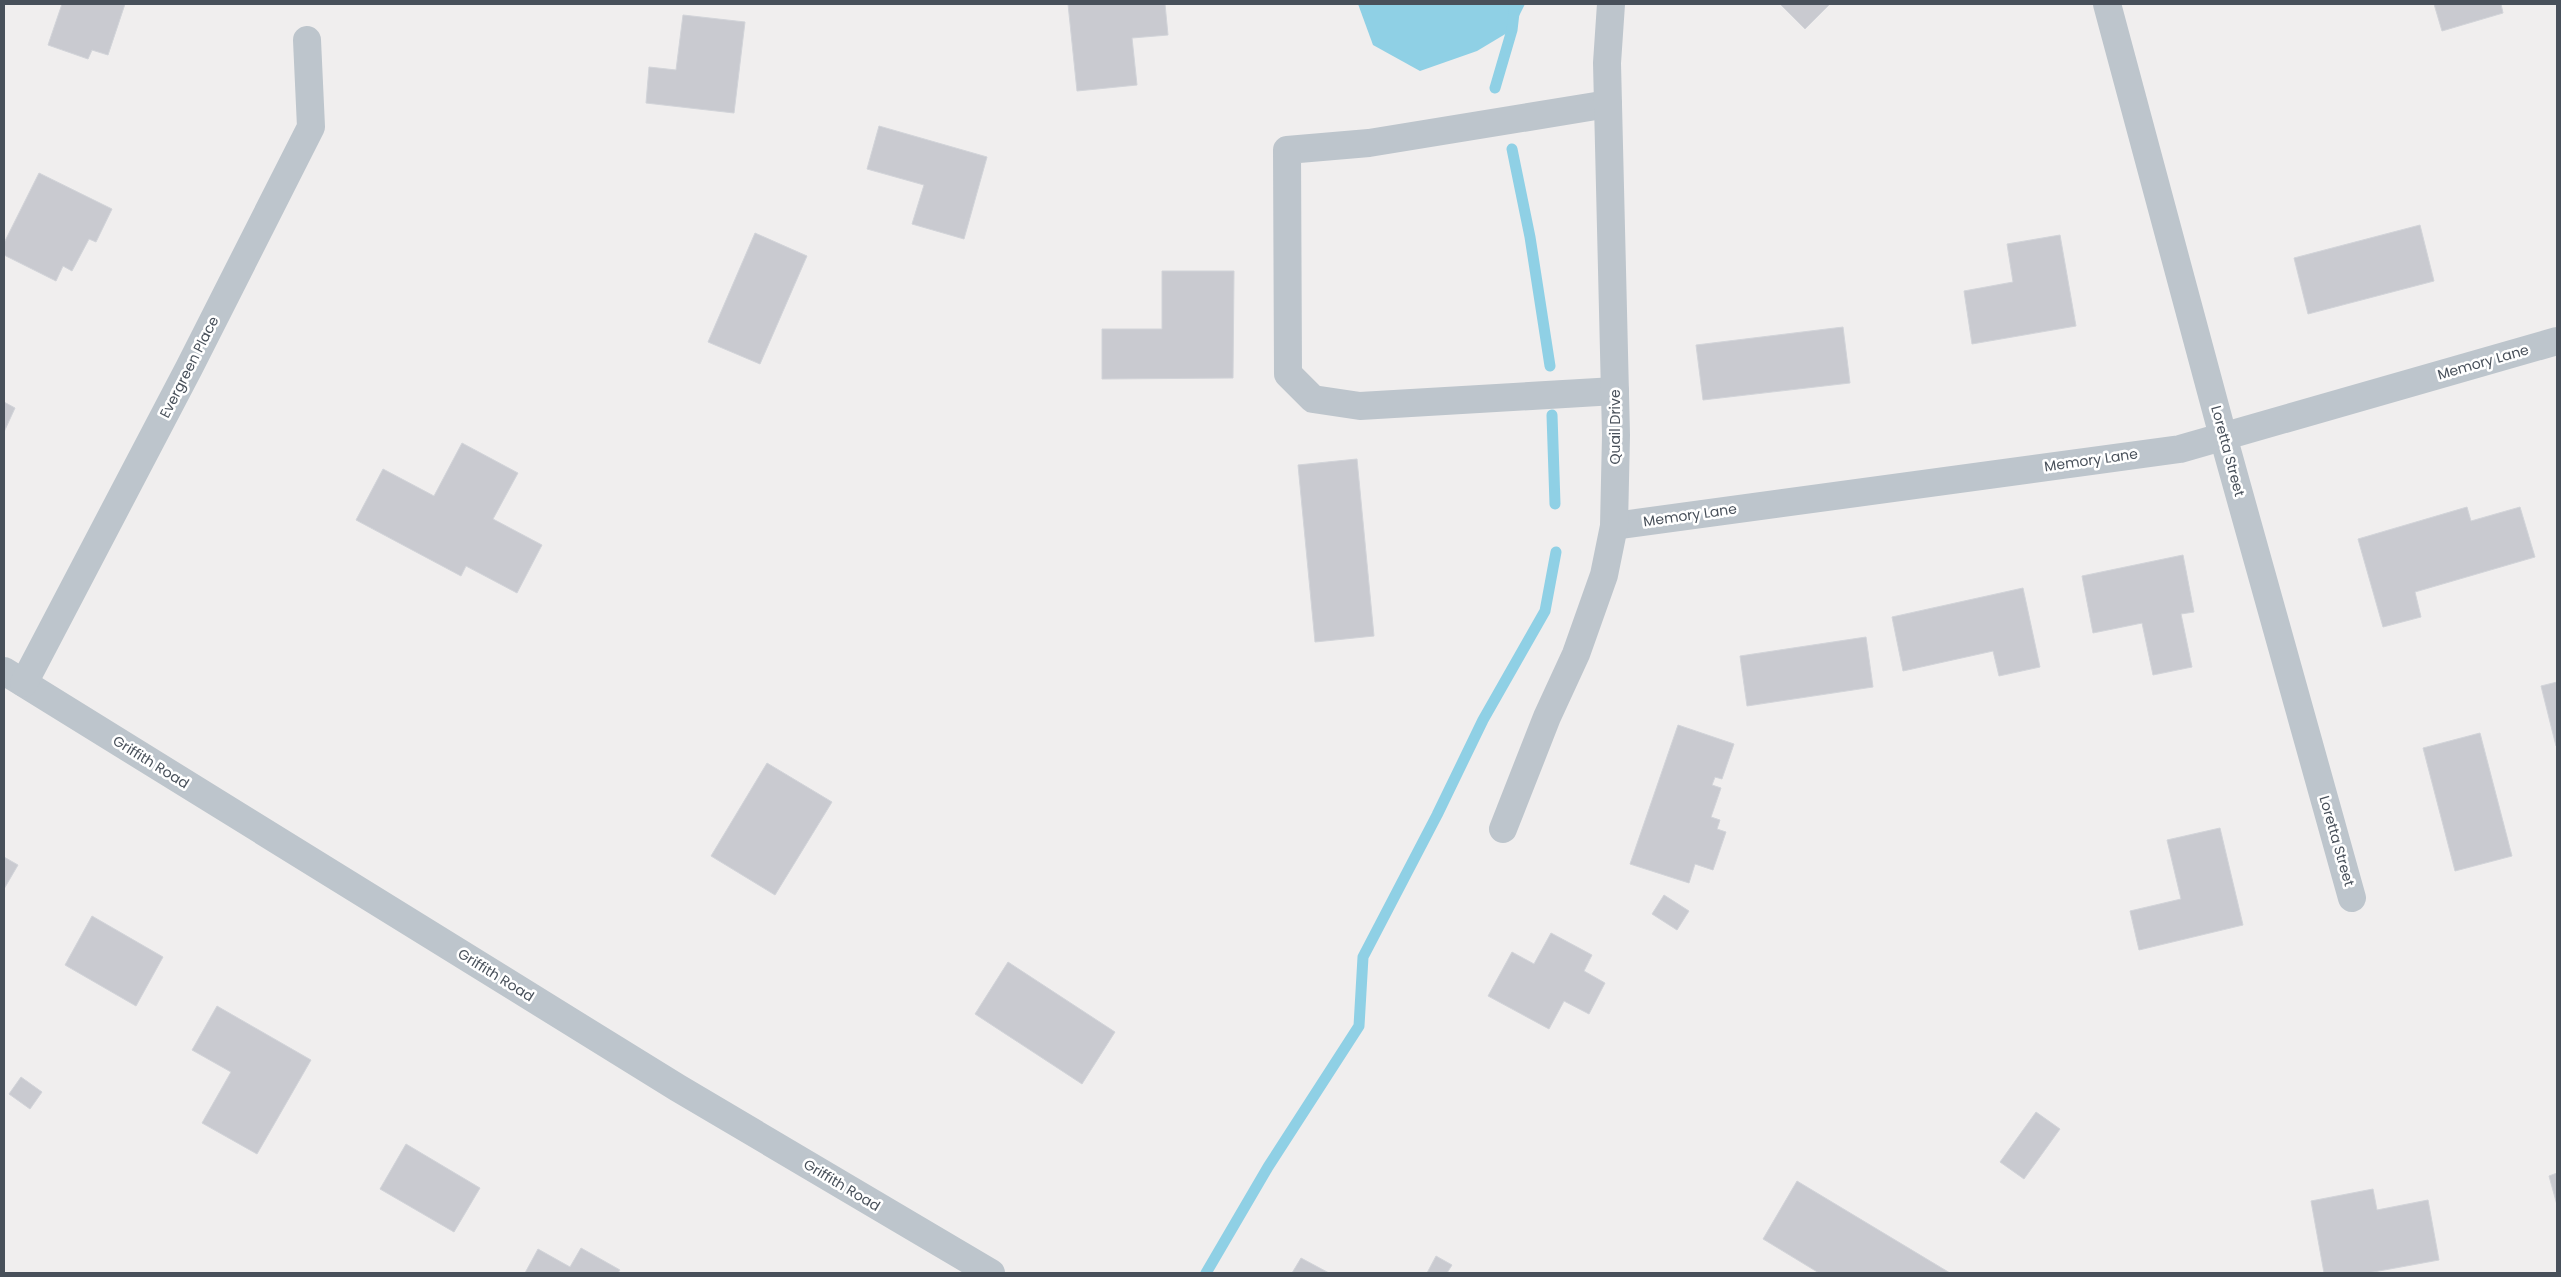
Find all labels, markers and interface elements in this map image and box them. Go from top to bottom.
street label: Evergreen Place [155,312,223,421]
street label: Memory Lane [2435,339,2531,385]
street label: Quail Drive [1605,389,1625,465]
street label: Loretta Street [2206,403,2250,499]
street label: Memory Lane [2043,444,2139,476]
street label: Memory Lane [1642,499,1738,531]
street label: Griffith Road [109,731,193,793]
street label: Loretta Street [2315,793,2359,889]
street label: Griffith Road [454,944,538,1006]
street label: Griffith Road [800,1154,884,1216]

